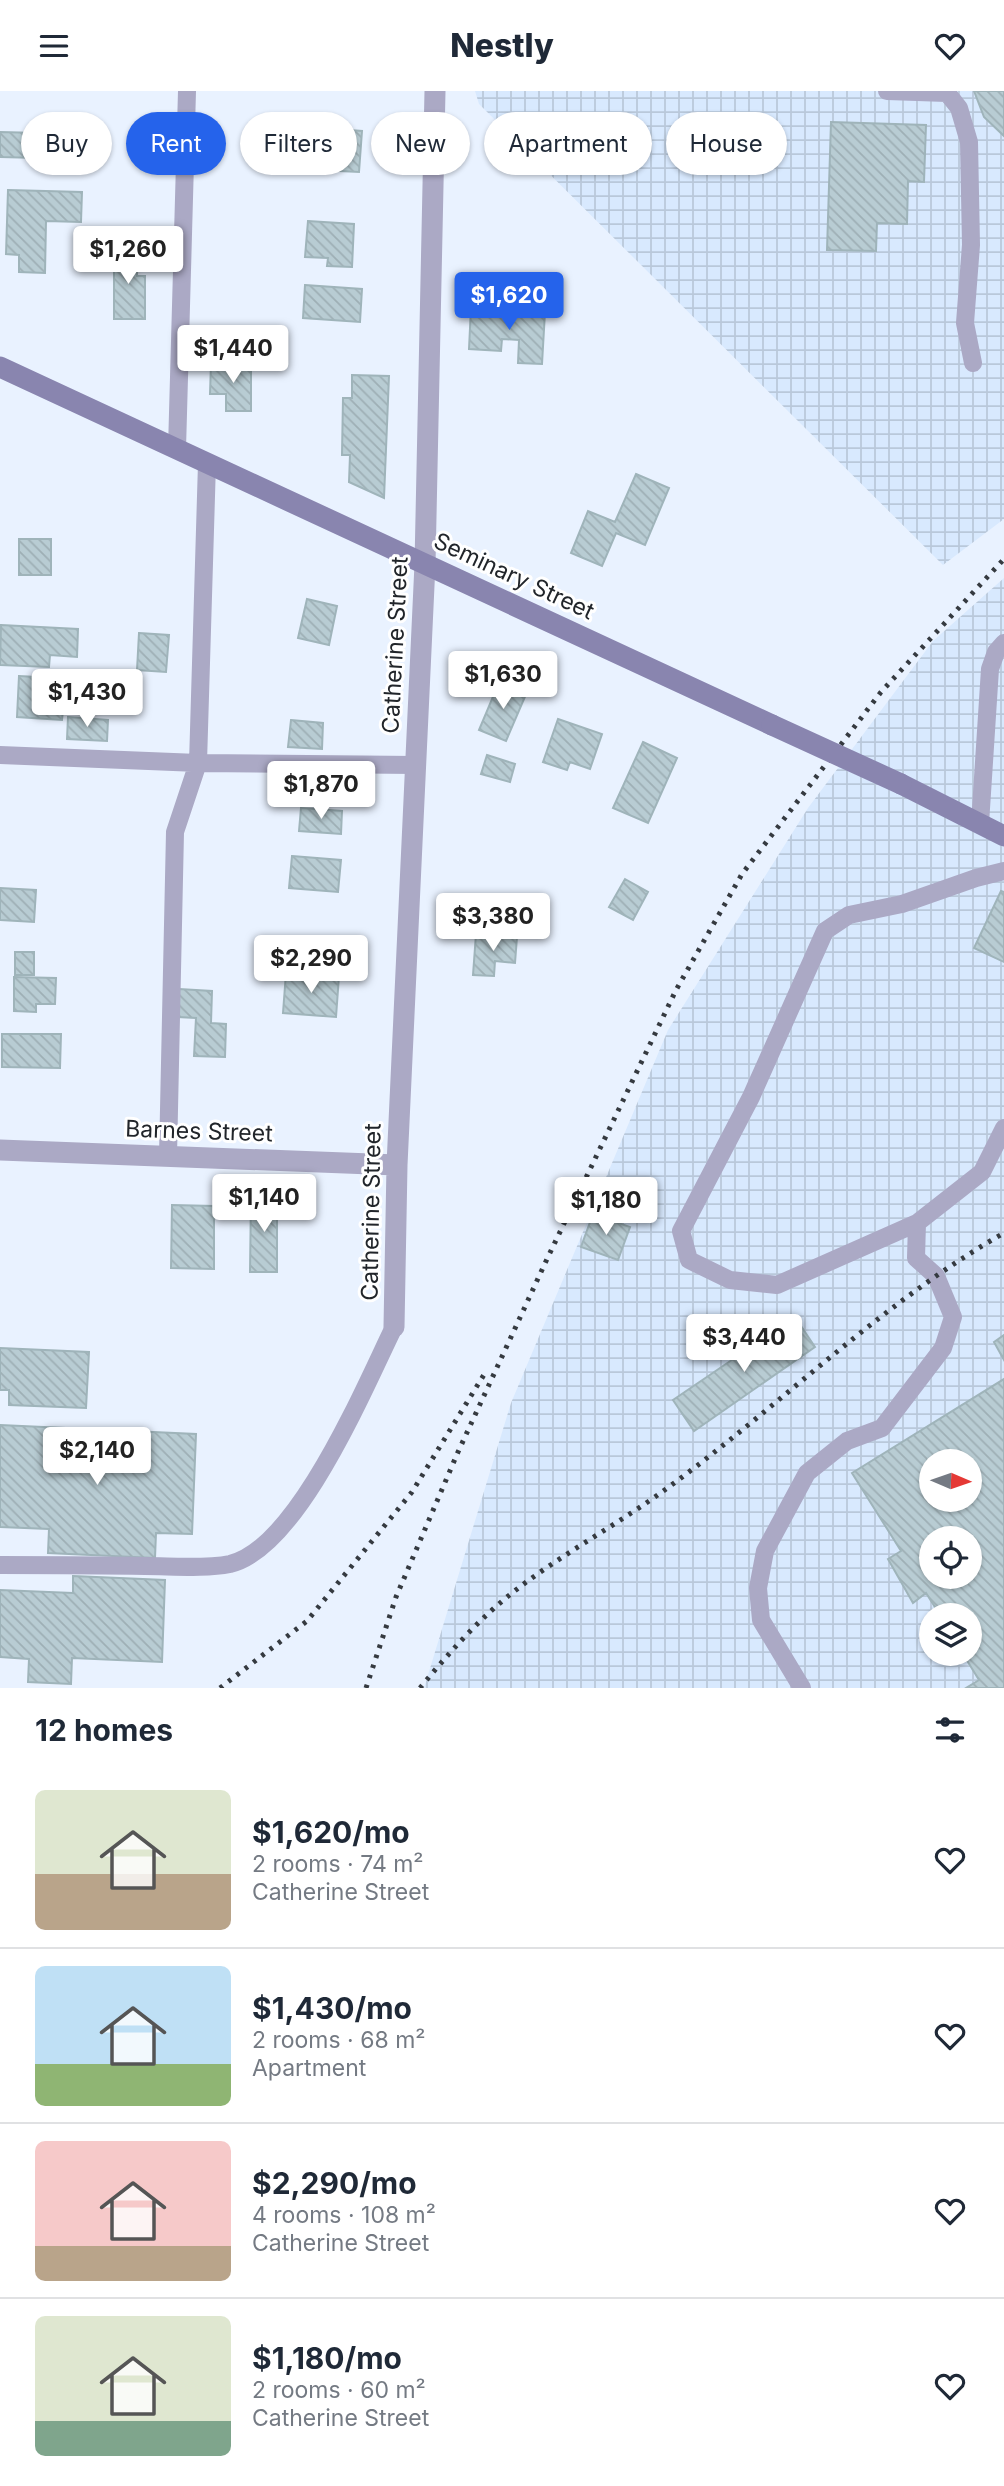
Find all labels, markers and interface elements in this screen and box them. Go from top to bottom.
text: Nestly [450,26,554,65]
icon: menu [35,27,73,65]
icon: heart [931,27,969,65]
chip: Buy [21,112,112,175]
chip: Rent [126,112,226,175]
chip: Filters [240,112,357,175]
chip: New [371,112,470,175]
chip: Apartment [484,112,652,175]
chip: House [666,112,787,175]
pin: $1,260 [71,227,185,286]
text: $1,260 [89,235,167,263]
pin: $1,620 [452,273,566,332]
text: $1,620 [471,281,547,309]
pin: $1,440 [176,325,290,385]
text: $1,440 [193,334,273,362]
street label: Seminary Street [429,527,599,626]
street label: Catherine Street [376,555,414,734]
pin: $1,630 [446,651,560,711]
text: $1,630 [464,660,542,688]
pin: $1,430 [30,669,144,729]
text: $1,430 [48,678,126,706]
pin: $1,870 [264,761,378,821]
text: $1,870 [283,770,359,798]
pin: $3,380 [436,893,550,953]
text: $3,380 [452,902,534,930]
pin: $2,290 [254,935,368,995]
text: $2,290 [270,944,352,972]
street label: Barnes Street [125,1114,274,1148]
street label: Catherine Street [355,1123,387,1301]
pin: $1,140 [207,1175,321,1234]
pin: $1,180 [549,1177,663,1237]
text: $1,140 [228,1183,300,1211]
text: $1,180 [571,1186,641,1214]
pin: $3,440 [687,1315,801,1374]
text: $3,440 [702,1323,786,1351]
pin: $2,140 [40,1427,154,1487]
text: $2,140 [59,1436,135,1464]
north arrow [919,1449,982,1512]
map controls [919,1449,982,1666]
button: locate [919,1526,982,1589]
button: layers [919,1603,982,1666]
icon: filters [931,1711,969,1749]
text: 12 homes [35,1712,173,1748]
text: $1,620/mo [252,1814,410,1850]
icon: home [91,1818,175,1902]
icon: heart [931,1841,969,1879]
text: 2 rooms · 74 m² [252,1850,424,1878]
text: Catherine Street [252,1878,429,1906]
text: $1,430/mo [252,1990,412,2026]
icon: home [91,1994,175,2078]
icon: heart [931,2017,969,2055]
text: 2 rooms · 68 m² [252,2026,425,2054]
text: Apartment [252,2054,366,2082]
text: $2,290/mo [252,2165,417,2201]
icon: home [91,2169,175,2253]
icon: heart [931,2192,969,2230]
text: 4 rooms · 108 m² [252,2201,436,2229]
text: Catherine Street [252,2229,429,2257]
text: $1,180/mo [252,2340,402,2376]
icon: home [91,2344,175,2428]
icon: heart [931,2367,969,2405]
text: 2 rooms · 60 m² [252,2376,426,2404]
text: Catherine Street [252,2404,429,2432]

